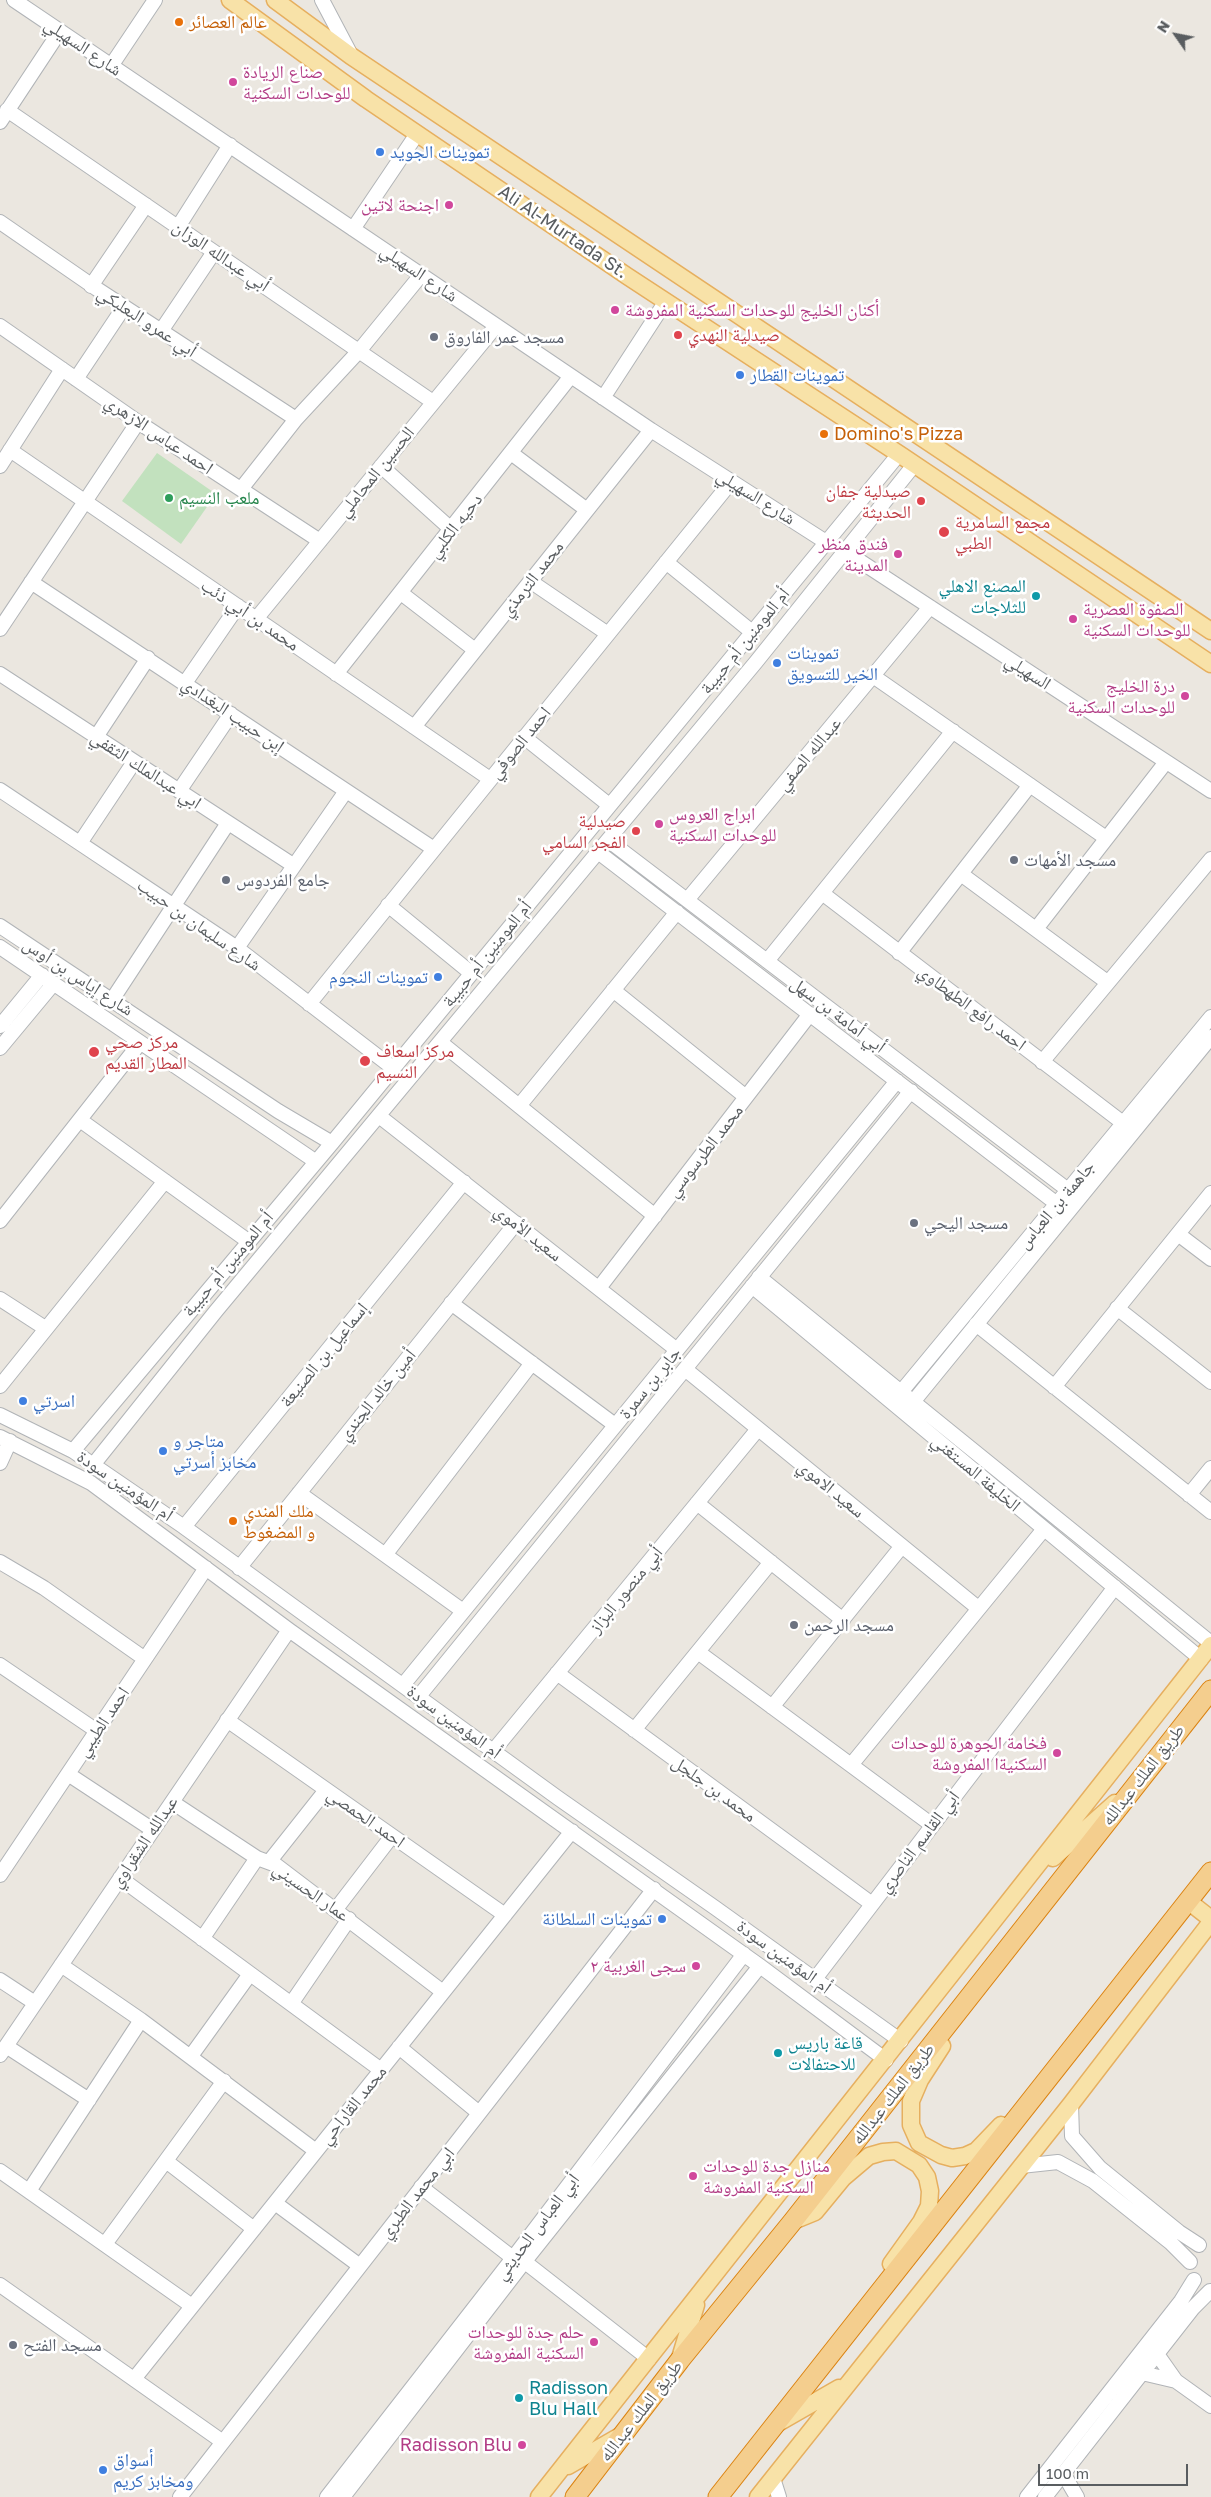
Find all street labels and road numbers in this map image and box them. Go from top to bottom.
street label: شارع السهيلي [40,13,126,81]
street label: Ali Al-Murtada St. [494,181,632,283]
street label: أبي عبدالله الوزان [168,216,274,296]
street label: شارع السهيلي [376,239,462,307]
street label: أبي عمرو البعلبكي [93,282,201,362]
street label: احمد عباس الازهري [101,391,217,479]
street label: الحسين المحاملي [333,422,419,522]
street label: شارع السهيلي [713,464,799,530]
street label: دحيه الكلبي [423,489,487,563]
street label: محمد الترمذي [496,537,568,621]
street label: محمد بن أبي ذئب [197,574,303,656]
street label: أم المومنين أم حبيبة [695,583,795,699]
street label: السهيلي [1001,649,1055,695]
street label: إبن حبيب البغدادي [178,673,288,757]
street label: احمد الصوفي [484,703,556,783]
street label: عبدالله الصفي [772,713,846,795]
street label: ابي عبدالملك الثقفي [87,726,205,814]
street label: شارع سليمان بن حبيب [133,874,265,976]
street label: أم المومنين أم حبيبة [437,896,537,1012]
street label: شارع إياس بن أوس [19,933,137,1021]
street label: احمد رافع الطهطاوي [914,960,1030,1056]
street label: أبي أمامة بن سهل [786,972,890,1058]
street label: محمد الطرسوسي [662,1100,748,1202]
street label: جاهمة بن العباس [1013,1156,1099,1254]
street label: سعيد الأموي [490,1200,566,1266]
street label: أم المومنين أم حبيبة [178,1207,278,1321]
street label: إسماعيل بن الصنيعة [275,1298,373,1412]
street label: جابر بن سمرة [614,1343,686,1423]
street label: أمين خالد الجندي [333,1345,421,1445]
street label: الخليفة المستغني [927,1430,1025,1516]
street label: أم المؤمنين سودة [73,1446,177,1526]
street label: سعيد الاموي [793,1455,869,1523]
street label: أبي منصور البزاز [584,1542,668,1638]
street label: أم المؤمنين سودة [403,1680,505,1764]
street label: احمد الطيبي [72,1683,134,1761]
street label: طريق الملك عبدالله [1097,1720,1189,1830]
street label: محمد بن جلجل [668,1751,760,1827]
street label: احمد الحمصي [323,1783,409,1853]
street label: أبي القاسم الناصري [874,1787,964,1897]
street label: عبدالله الشقراوي [105,1792,183,1892]
street label: عمار الحسيني [268,1858,354,1926]
street label: أم المؤمنين سودة [733,1915,835,1999]
street label: طريق الملك عبدالله [847,2039,939,2149]
street label: محمد القاراحي [315,2061,391,2149]
street label: ابي محمد الطبري [375,2143,459,2243]
street label: أبي العباس الحديثي [490,2169,584,2285]
street label: طريق الملك عبدالله [595,2356,687,2466]

